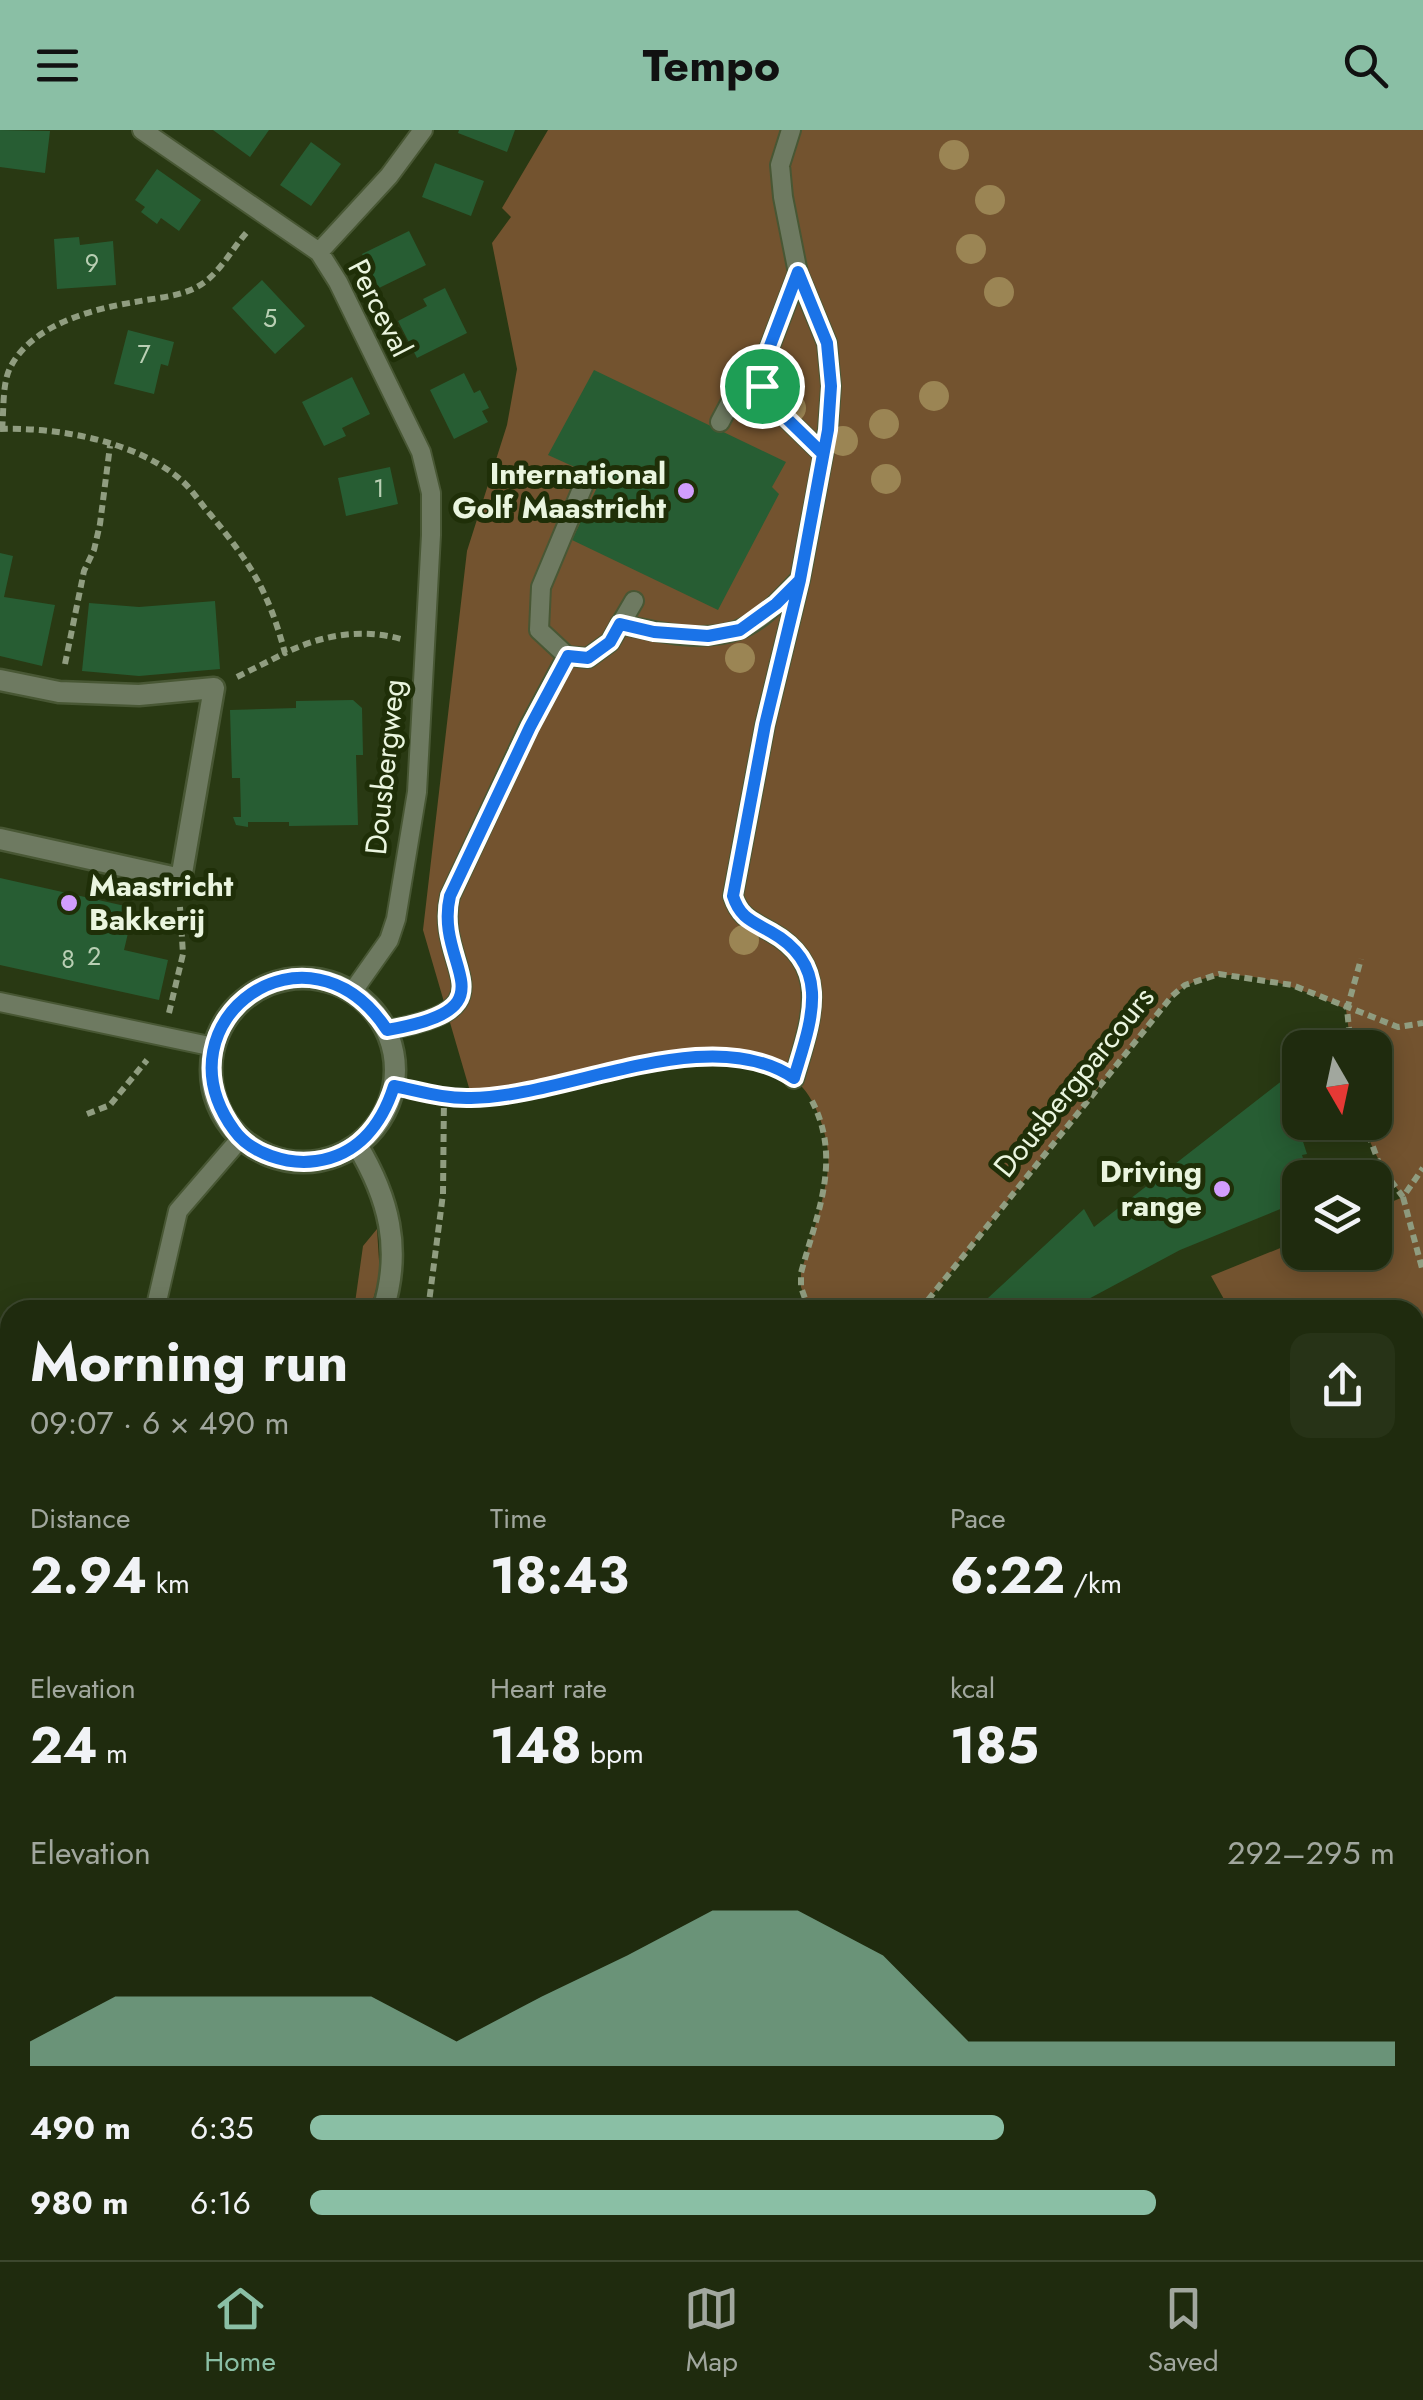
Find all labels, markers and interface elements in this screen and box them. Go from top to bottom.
text: Tempo [643,33,780,98]
icon: menu [30,38,85,93]
icon: search [1338,38,1393,93]
house number: 9 [85,245,99,281]
street label: Perceval [338,251,423,364]
house number: 5 [263,300,277,336]
house number: 7 [137,336,151,372]
pin [720,344,805,429]
icon: arrive [735,359,790,414]
place label: International Golf Maastricht [452,452,666,529]
house number: 1 [373,470,385,506]
marker: International Golf Maastricht [675,480,697,502]
street label: Dousbergweg [354,677,415,857]
place label: Maastricht Bakkerij [89,864,234,941]
marker: Maastricht Bakkerij [58,892,80,914]
house number: 2 [87,938,101,974]
house number: 8 [61,941,75,977]
street label: Dousbergparcours [983,977,1164,1186]
north arrow [1282,1030,1392,1140]
map controls [1282,1030,1392,1270]
place label: Driving range [1100,1150,1202,1227]
button: layers [1282,1160,1392,1270]
marker: Driving range [1211,1178,1233,1200]
text: Morning run [30,1322,348,1402]
button: share [1290,1333,1395,1438]
text: 09:07 · 6 × 490 m [30,1400,290,1446]
text: Distance [30,1498,130,1539]
text: Time [490,1498,547,1539]
text: Pace [950,1498,1006,1539]
text: 2.94 [30,1539,147,1612]
text: 18:43 [490,1539,629,1612]
text: 6:22 [950,1539,1065,1612]
text: km [147,1563,190,1604]
text: /km [1065,1563,1122,1604]
text: Elevation [30,1668,136,1709]
text: Heart rate [490,1668,607,1709]
text: kcal [950,1668,995,1709]
text: 24 [30,1709,98,1782]
text: 148 [490,1709,582,1782]
text: 185 [950,1709,1039,1782]
text: m [98,1733,128,1774]
text: bpm [582,1733,644,1774]
text: Elevation [30,1830,151,1876]
text: 292–295 m [1227,1830,1395,1876]
text: 490 m [30,2105,131,2151]
text: 6:35 [190,2105,254,2151]
text: 980 m [30,2180,129,2226]
text: 6:16 [190,2180,251,2226]
tab: Home [204,2281,276,2382]
tab: Map [684,2281,739,2382]
tab: Saved [1148,2281,1219,2382]

